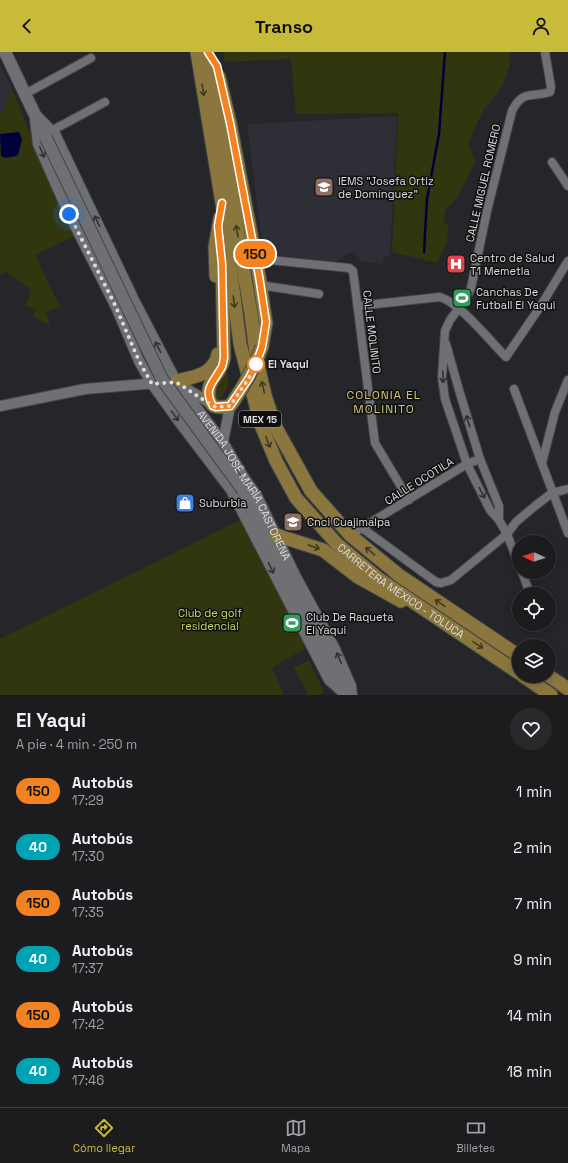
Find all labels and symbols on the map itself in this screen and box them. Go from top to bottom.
one-way arrow [200,84,208,97]
street label: CALLE MIGUEL ROMERO [463,123,503,243]
one-way arrow [38,145,46,157]
place label: IEMS "Josefa Ortiz de Domínguez" [338,174,434,201]
school or university icon: IEMS "Josefa Ortiz de Domínguez" [313,176,335,198]
your location [59,204,79,224]
one-way arrow [93,215,100,227]
one-way arrow [233,225,241,238]
line badge: 150 [232,241,278,267]
place label: Centro de Salud T1 Memetla [470,251,555,278]
hospital icon: Centro de Salud T1 Memetla [445,253,467,275]
place label: Canchas De Futball El Yaqui [476,285,556,312]
sports icon: Canchas De Futball El Yaqui [451,287,473,309]
street label: CALLE MOLINITO [360,289,384,375]
one-way arrow [230,295,238,308]
one-way arrow [154,341,161,353]
marker: El Yaqui [247,355,265,373]
place label: El Yaqui [268,357,309,371]
one-way arrow [439,370,447,383]
one-way arrow [259,380,267,393]
district label: COLONIA EL MOLINITO [347,387,421,417]
street label: AVENIDA JOSÉ MARÍA CASTORENA [194,407,294,563]
one-way arrow [171,410,179,421]
road number: MEX 15 [239,411,281,427]
one-way arrow [464,415,471,428]
one-way arrow [265,435,273,447]
street label: CALLE OCOTILA [382,454,456,508]
one-way arrow [478,487,486,499]
shop icon: Suburbia [174,492,196,514]
place label: Suburbia [199,496,247,510]
school or university icon: Cnci Cuajimalpa [282,511,304,533]
place label: Cnci Cuajimalpa [307,515,391,529]
north arrow [512,535,556,579]
street label: CARRETERA MÉXICO - TOLUCA [335,540,467,641]
one-way arrow [307,543,319,551]
one-way arrow [364,547,375,556]
one-way arrow [268,562,275,574]
one-way arrow [435,599,446,607]
park label: Club de golf residencial [178,606,242,633]
place label: Club De Raqueta El Yaqui [306,610,394,637]
sports icon: Club De Raqueta El Yaqui [281,612,303,634]
one-way arrow [472,641,483,649]
one-way arrow [335,653,342,665]

